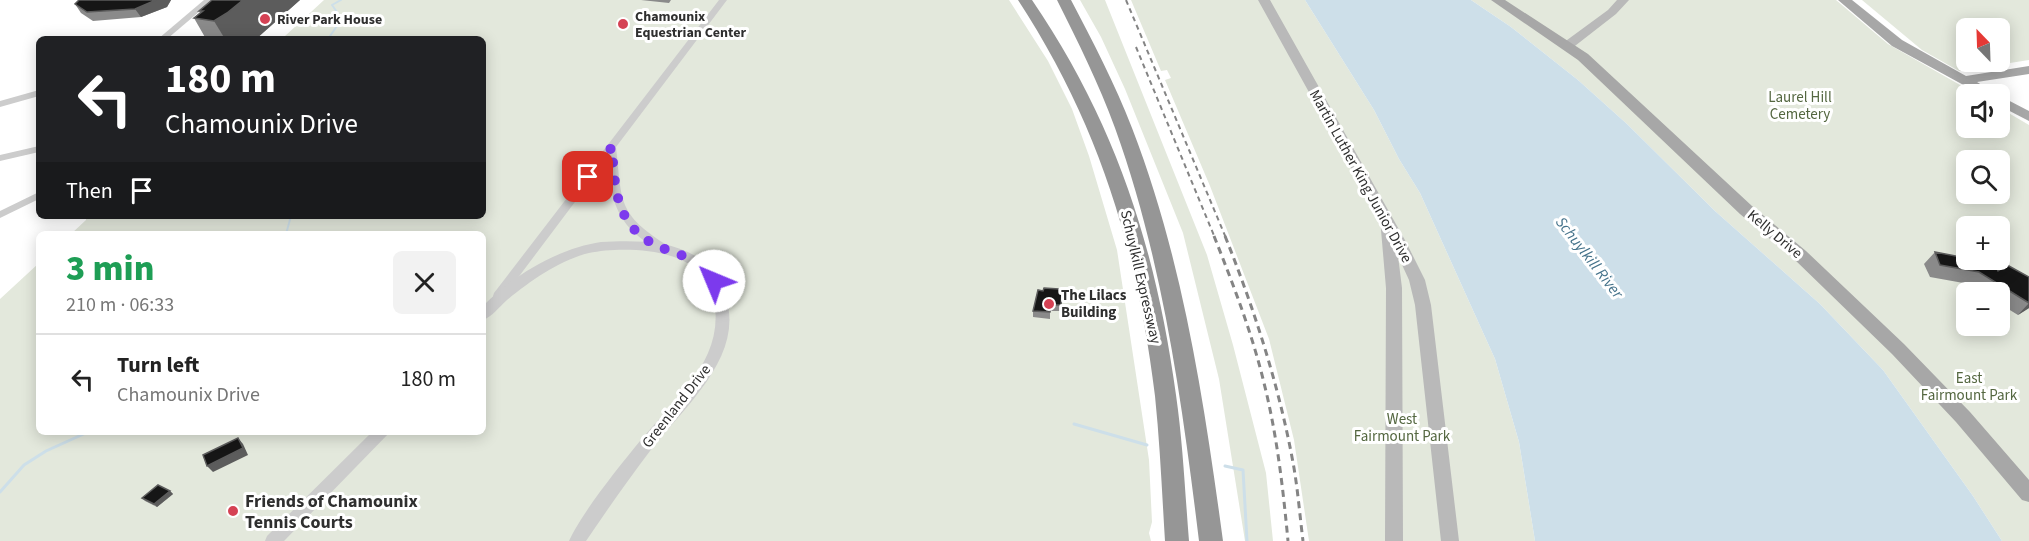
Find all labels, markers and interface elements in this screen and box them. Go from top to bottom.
place label: Chamounix Equestrian Center [635,7,746,43]
place label: River Park House [277,10,382,30]
marker: River Park House [258,12,272,26]
marker: Chamounix Equestrian Center [616,17,630,31]
north arrow [1956,18,2010,72]
map controls [1956,18,2010,336]
text: 180 m [165,49,276,109]
icon: left [66,60,144,138]
button: sound [1956,84,2010,138]
street label: Martin Luther King Junior Drive [1304,86,1417,267]
park label: Laurel Hill Cemetery [1768,87,1832,125]
text: Chamounix Drive [165,105,358,144]
button: search [1956,150,2010,204]
pin [562,151,613,202]
icon: arrive [571,160,604,193]
icon: arrive [125,174,158,207]
text: Then [66,175,113,207]
street label: Kelly Drive [1743,205,1807,264]
street label: Schuylkill Expressway [1115,208,1166,346]
water label: Schuylkill River [1550,212,1629,304]
button: + [1956,216,2010,270]
text: 3 min [66,243,154,294]
position arrow [682,249,746,313]
button: close [393,251,456,314]
button: − [1956,282,2010,336]
place label: The Lilacs Building [1061,285,1127,323]
text: 210 m · 06:33 [66,291,174,319]
marker: The Lilacs Building [1042,297,1056,311]
text: Turn left [117,349,199,381]
street label: Greenland Drive [637,360,716,452]
icon: left [66,363,99,396]
text: 180 m [401,363,456,395]
park label: East Fairmount Park [1921,368,2018,406]
text: Chamounix Drive [117,381,260,409]
park label: West Fairmount Park [1354,409,1451,447]
place label: Friends of Chamounix Tennis Courts [245,489,418,535]
marker: Friends of Chamounix Tennis Courts [226,504,240,518]

